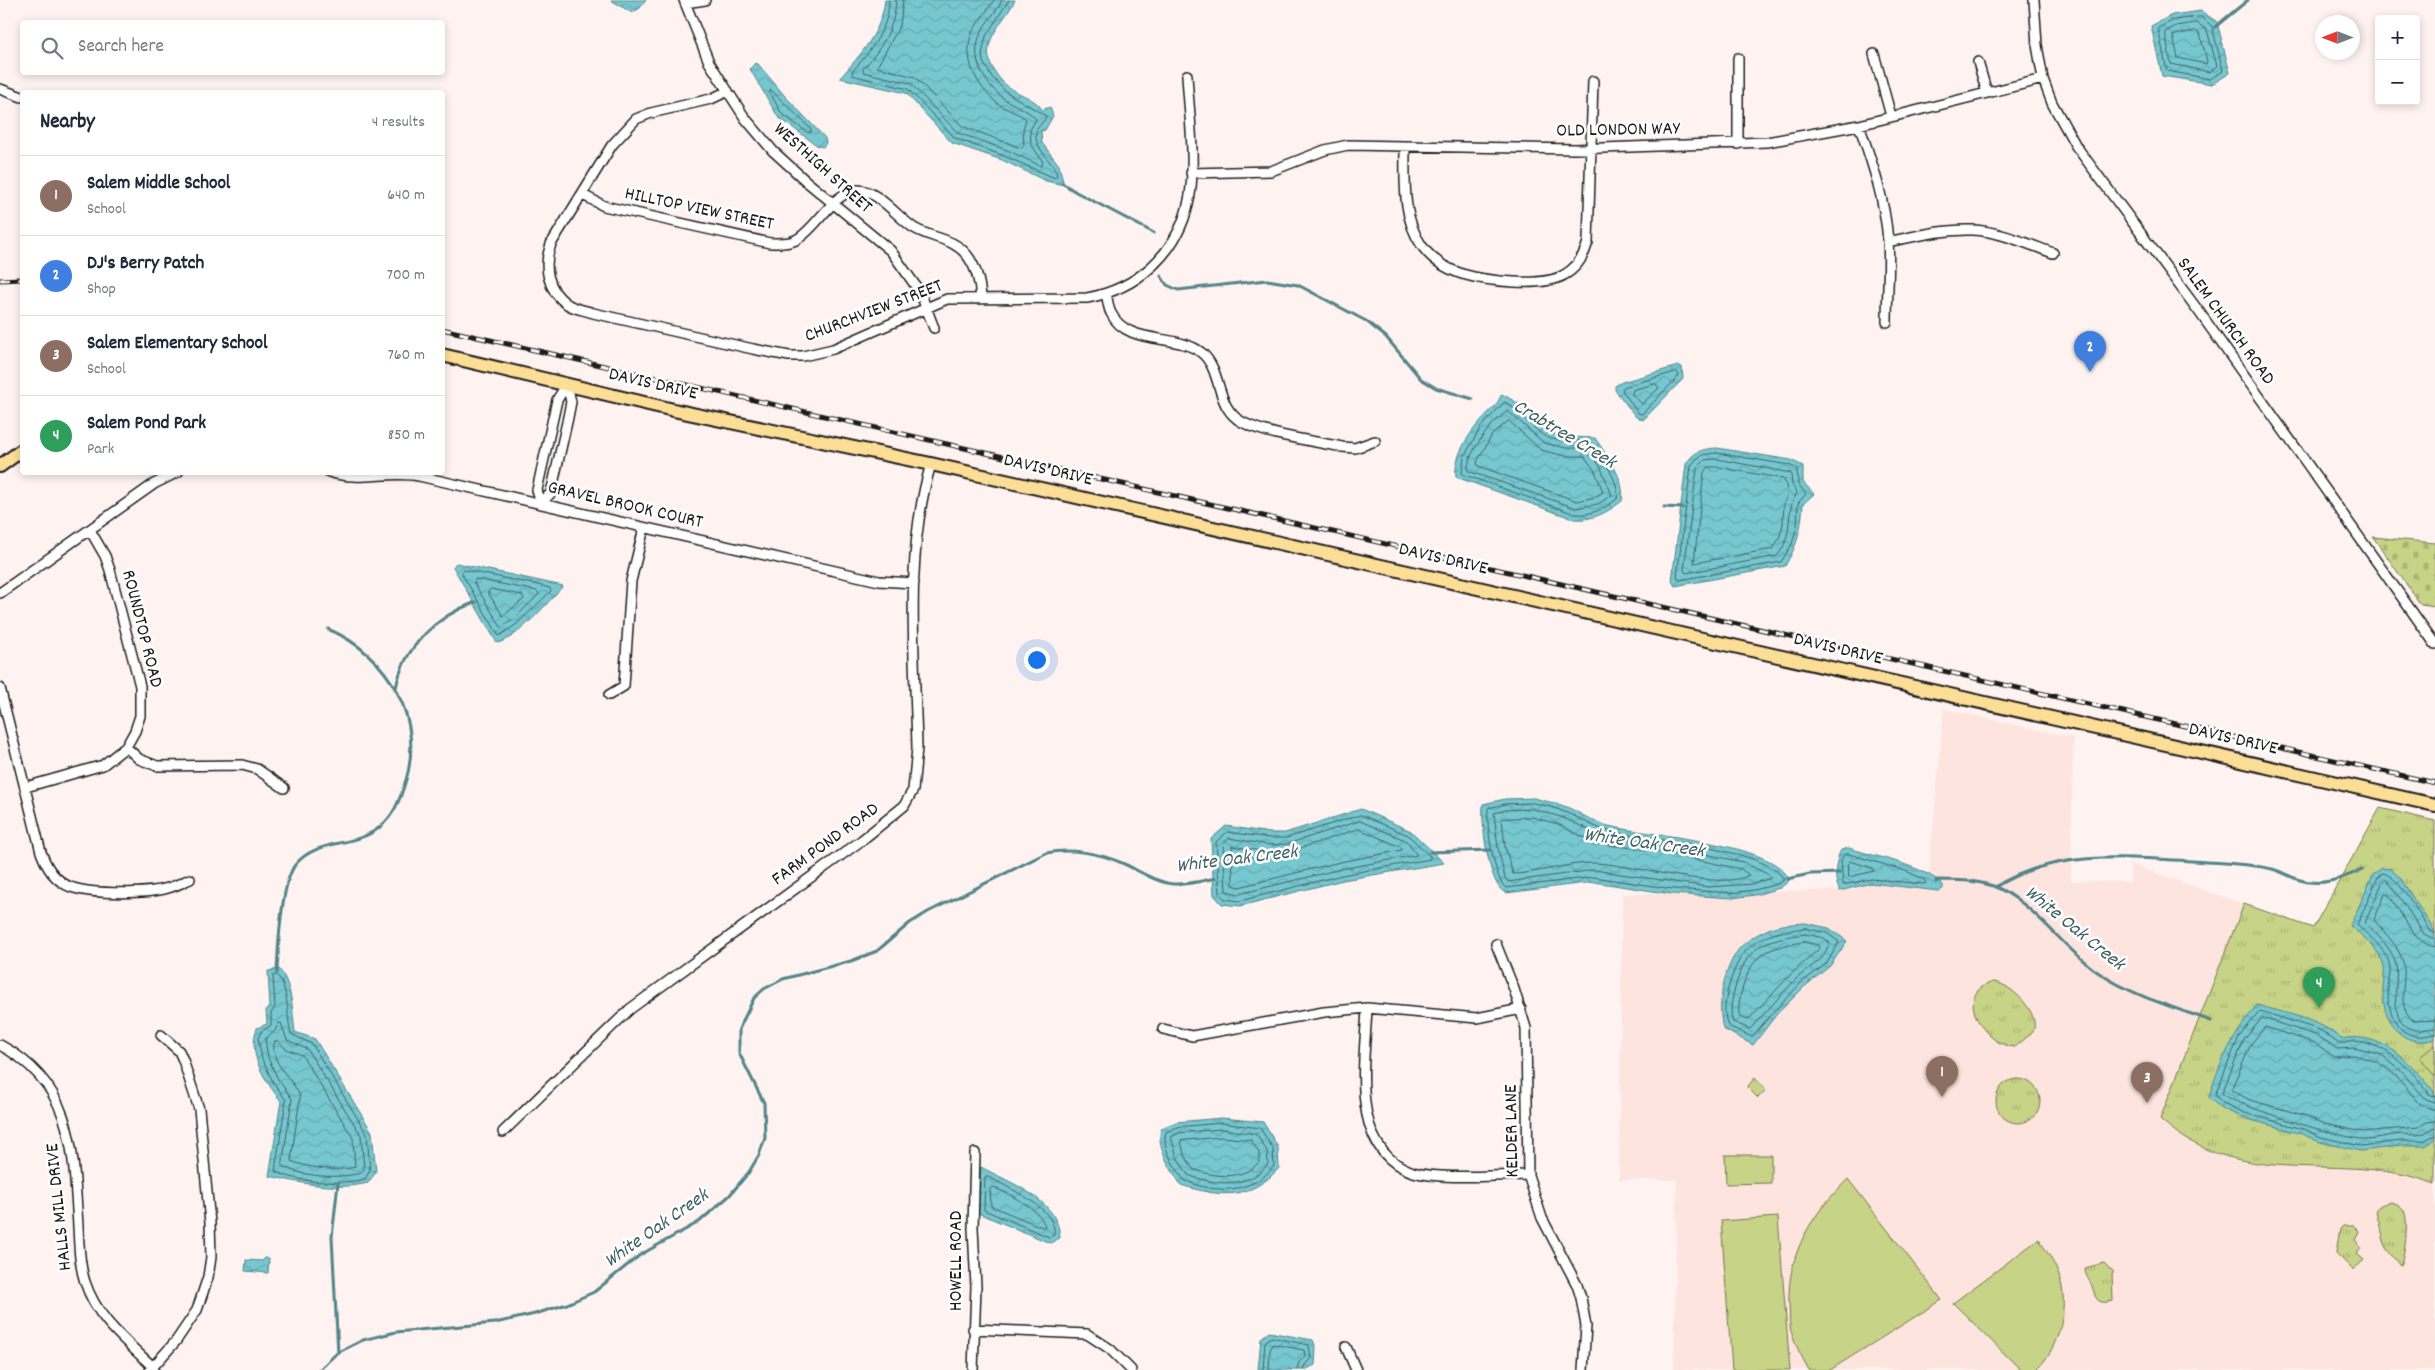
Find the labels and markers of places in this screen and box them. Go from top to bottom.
pin: 2 [2074,331,2106,372]
pin: 4 [2303,967,2335,1008]
pin: 1 [1926,1056,1958,1097]
pin: 3 [2131,1062,2163,1103]

